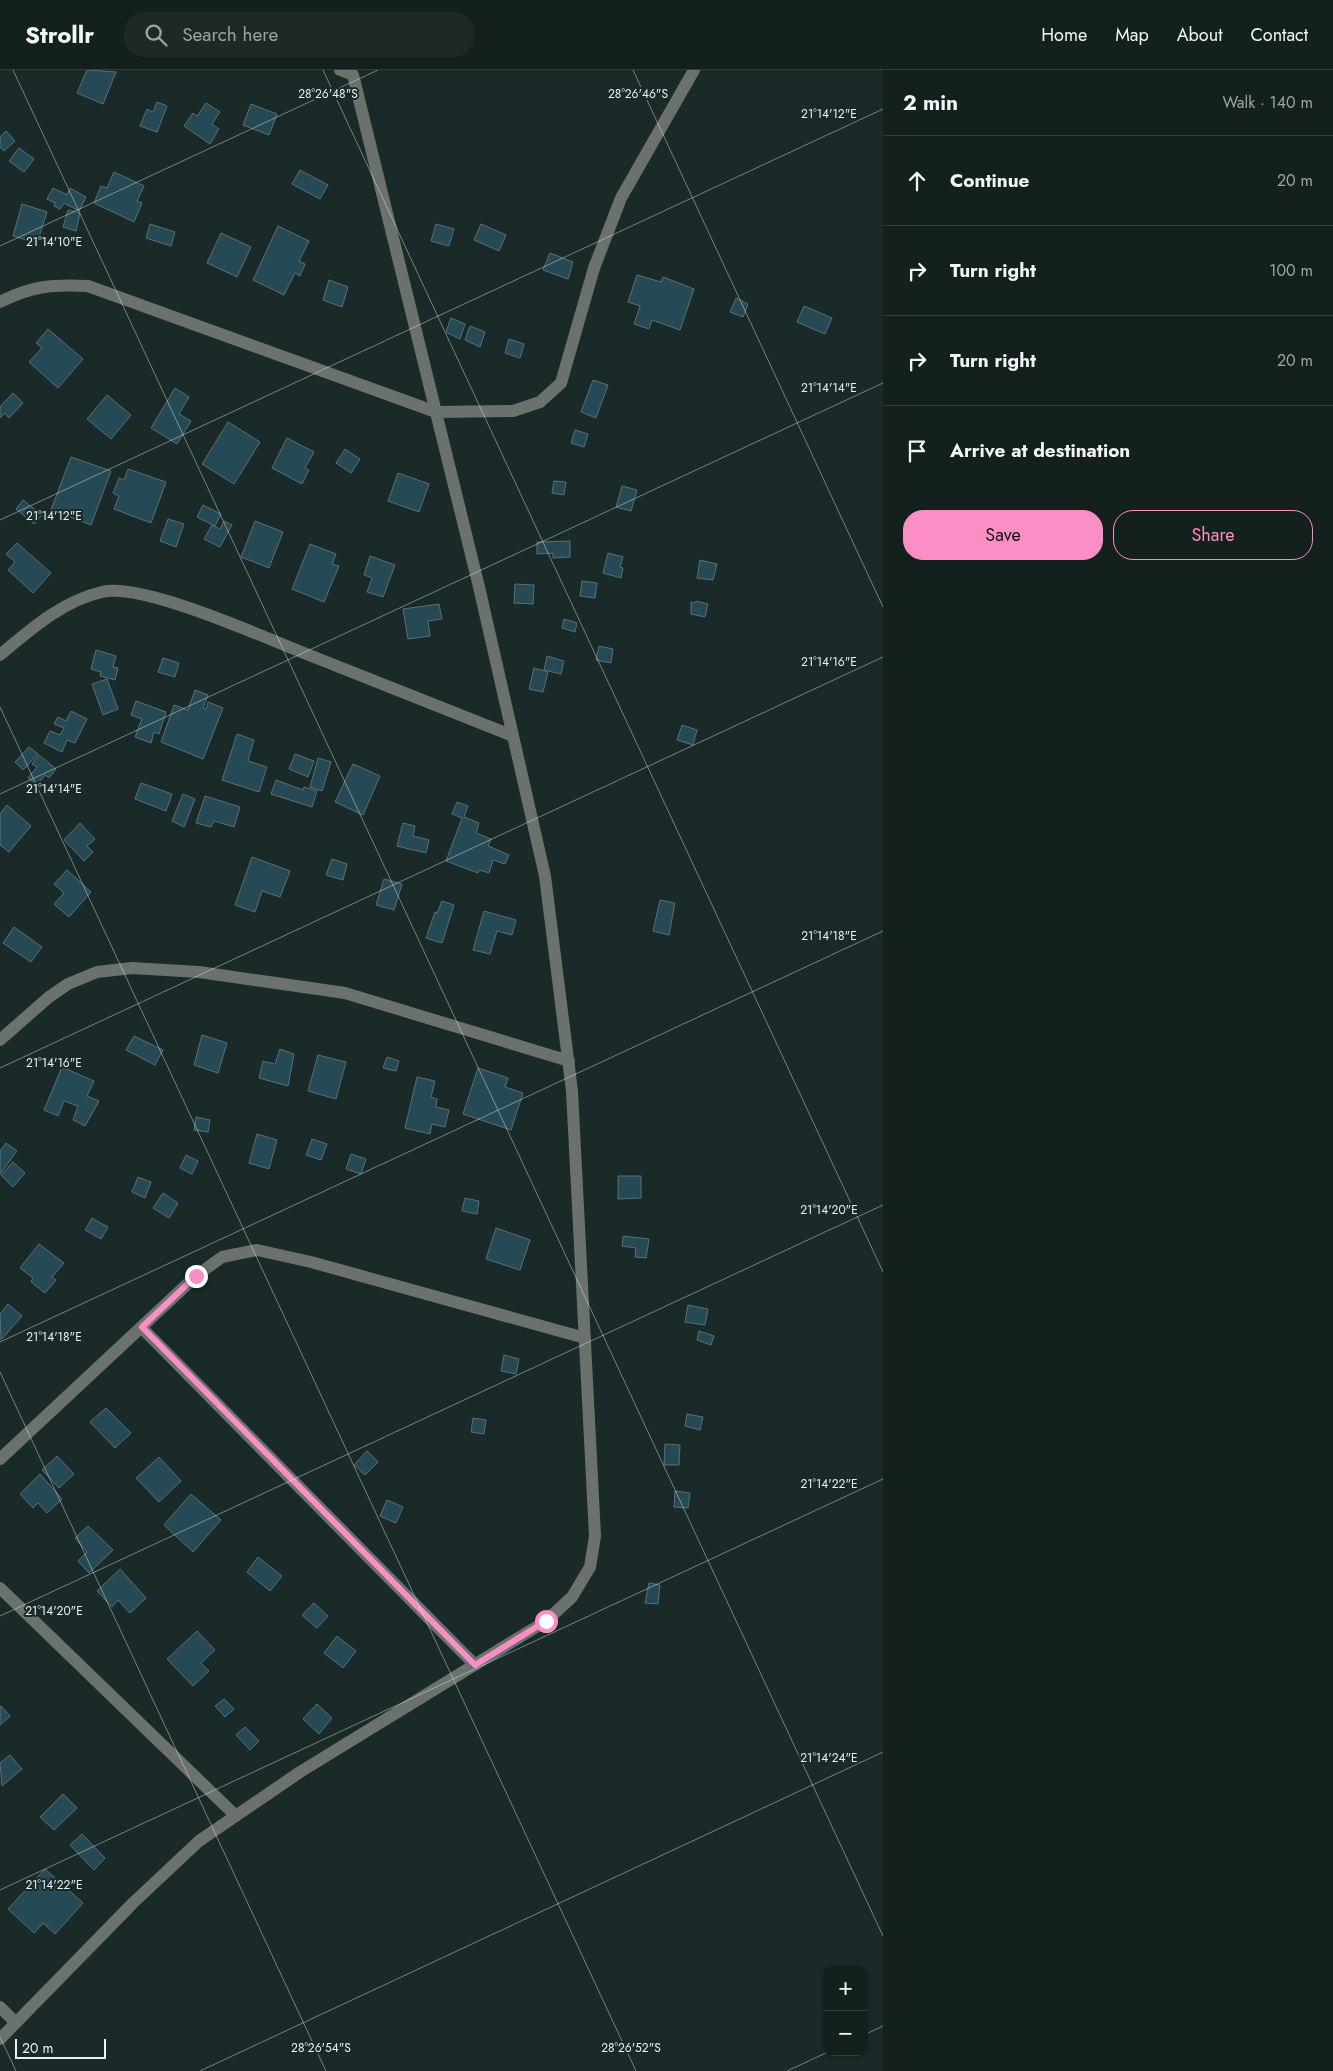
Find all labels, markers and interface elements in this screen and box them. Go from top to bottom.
search box [124,12,474,57]
text: Strollr [25,17,94,52]
icon: search [142,21,170,49]
text: Search here [182,21,278,48]
text: Home [1041,22,1087,48]
text: Map [1115,22,1149,48]
text: About [1177,22,1222,48]
text: Contact [1250,22,1308,48]
text: 28°26'48"S [298,85,358,103]
text: 28°26'46"S [608,85,668,103]
text: 2 min [903,88,958,118]
text: Walk · 140 m [1223,91,1313,114]
text: 21°14'12"E [801,105,857,123]
icon: ahead [903,167,931,195]
text: Continue [950,167,1029,194]
text: 20 m [1277,169,1313,192]
text: 21°14'10"E [26,233,82,251]
icon: right [903,257,931,285]
text: Turn right [950,257,1036,284]
text: 100 m [1269,259,1313,282]
icon: right [903,347,931,375]
text: Turn right [950,347,1036,374]
text: 20 m [1277,349,1313,372]
text: 21°14'14"E [801,379,857,397]
icon: arrive [903,437,931,465]
text: Arrive at destination [950,437,1130,464]
text: 21°14'12"E [26,507,82,525]
button: Save [903,510,1103,560]
button: Share [1113,510,1313,560]
text: 21°14'16"E [801,653,857,671]
text: 21°14'14"E [26,780,82,798]
text: 21°14'18"E [801,927,857,945]
text: 21°14'16"E [26,1054,82,1072]
text: 21°14'20"E [800,1201,858,1219]
route end [185,1265,208,1288]
text: 21°14'18"E [26,1328,82,1346]
text: 21°14'22"E [800,1475,858,1493]
text: 21°14'20"E [25,1602,83,1620]
route start [535,1610,558,1633]
text: 21°14'24"E [800,1749,858,1767]
text: 21°14'22"E [25,1876,83,1894]
map controls [823,1966,868,2056]
button: + [823,1966,868,2011]
button: − [823,2011,868,2056]
scale bar [15,2036,106,2059]
text: 20 m [22,2038,54,2058]
text: 28°26'54"S [291,2039,351,2057]
text: 28°26'52"S [601,2039,661,2057]

